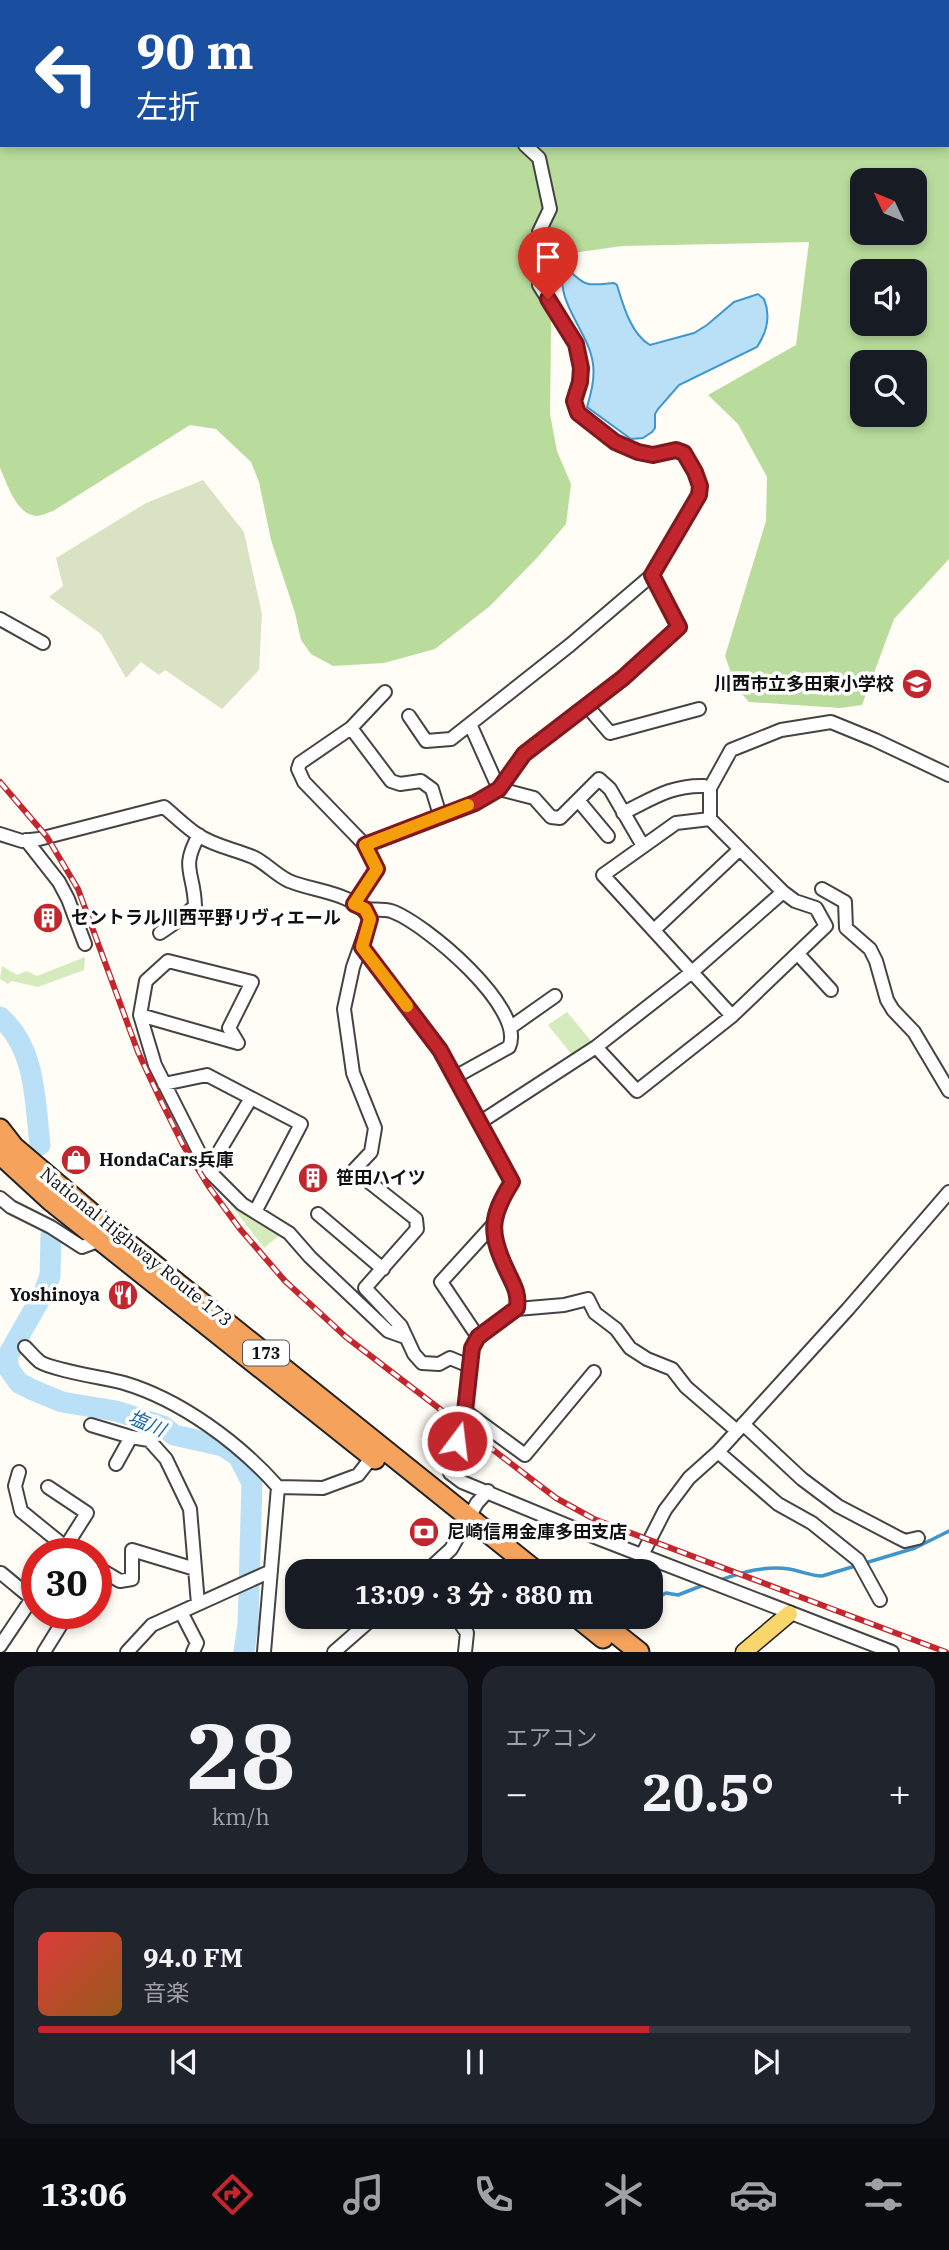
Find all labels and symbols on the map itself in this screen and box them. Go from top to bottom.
north arrow [850,168,928,245]
pin [518,227,578,299]
school or university icon: 川西市立多田東小学校 [900,667,934,701]
place label: 川西市立多田東小学校 [714,672,894,695]
building icon: セントラル川西平野リヴィエール [31,901,65,935]
place label: セントラル川西平野リヴィエール [71,906,341,929]
shop icon: HondaCars兵庫 [59,1143,93,1177]
place label: HondaCars兵庫 [99,1148,234,1171]
building icon: 笹田ハイツ [296,1161,330,1195]
street label: National Highway Route 173 [36,1162,237,1331]
place label: 笹田ハイツ [336,1166,426,1189]
restaurant icon: Yoshinoya [106,1278,140,1312]
place label: Yoshinoya [10,1283,100,1306]
road number: 173 [243,1340,289,1366]
position arrow [420,1404,494,1478]
water label: 塩川 [125,1405,171,1442]
bank icon: 尼崎信用金庫多田支店 [407,1515,441,1549]
place label: 尼崎信用金庫多田支店 [447,1520,627,1543]
speed limit sign: 30 [21,1538,112,1629]

